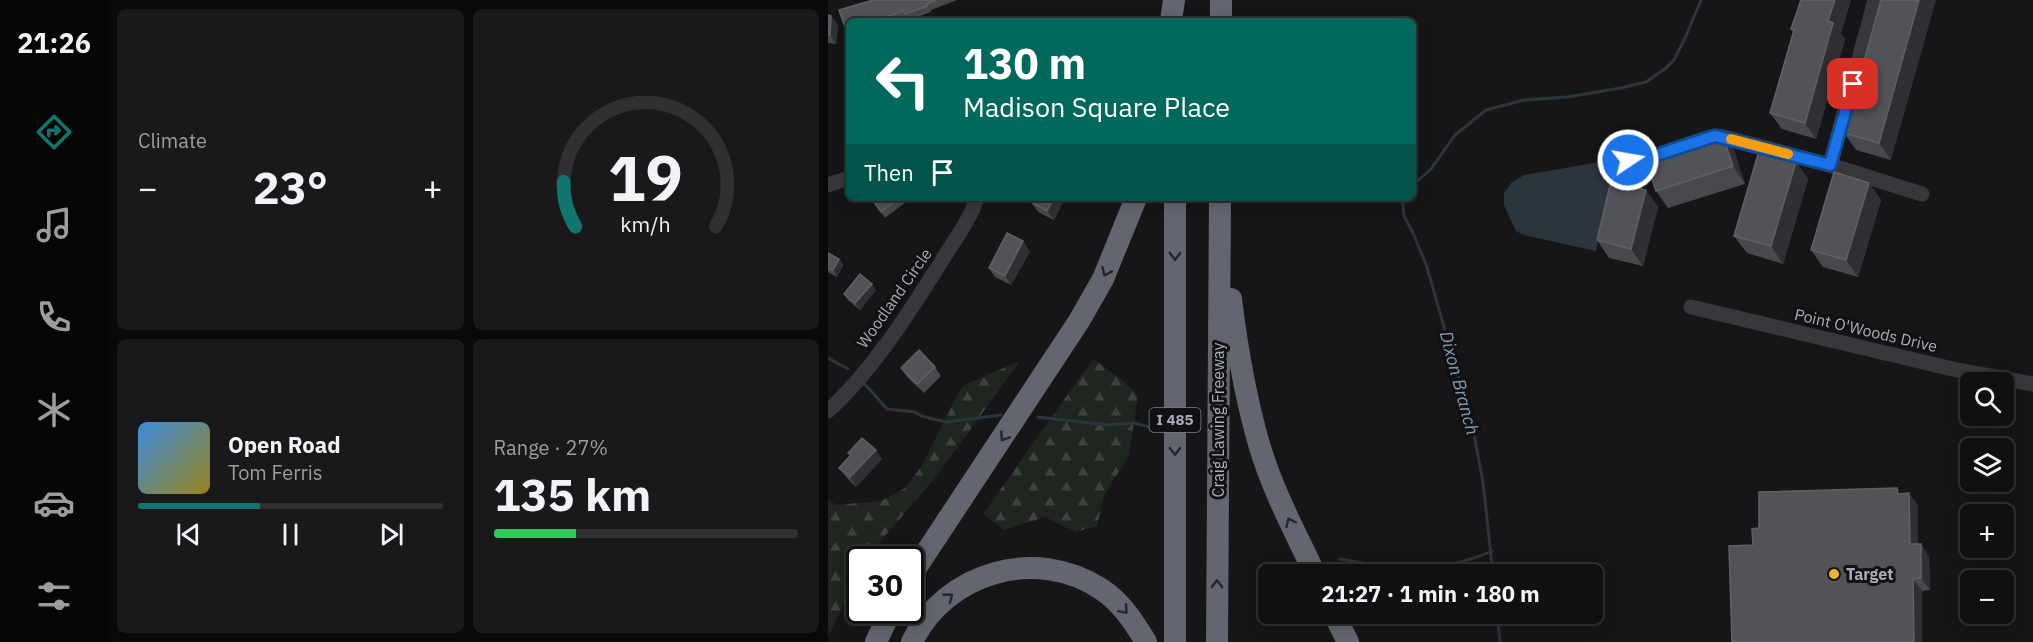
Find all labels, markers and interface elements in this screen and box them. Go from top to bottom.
text: 21:26 [17,25,91,60]
text: 130 m [963,36,1086,91]
icon: left [864,42,942,120]
pin [1827,58,1878,109]
icon: arrive [1836,67,1869,100]
text: Madison Square Place [963,89,1230,124]
icon: directions [33,111,75,153]
text: Climate [138,127,207,154]
position arrow [1596,128,1660,192]
text: 19 [608,137,683,218]
icon: arrive [926,156,959,189]
text: 23° [253,158,328,216]
text: Then [864,158,914,187]
text: − [138,166,158,209]
text: + [423,166,443,209]
icon: music [33,204,75,246]
text: km/h [621,210,671,238]
street label: Woodland Circle [852,244,936,352]
one-way arrow [1169,252,1181,261]
one-way arrow [1102,265,1114,276]
icon: phone [33,296,75,338]
street label: Point O'Woods Drive [1793,304,1940,356]
water label: Dixon Branch [1435,328,1484,437]
street label: Craig Lawing Freeway [1208,342,1228,498]
map controls [1960,372,2014,624]
button: search [1960,372,2014,426]
icon: climate [33,389,75,431]
road number: I 485 [1150,408,1200,432]
text: Open Road [228,430,341,459]
one-way arrow [1000,431,1011,442]
text: Range · 27% [494,434,608,461]
button: layers [1960,438,2014,492]
one-way arrow [1169,447,1181,456]
text: Tom Ferris [228,459,323,486]
text: 135 km [494,465,651,523]
icon: car [33,482,75,524]
button: + [1960,504,2014,558]
one-way arrow [1286,517,1298,528]
icon: previous [172,518,205,551]
icon: pause [274,518,307,551]
icon: next [375,518,408,551]
speed limit sign: 30 [846,546,924,624]
place label: Target [1846,564,1893,584]
marker: Target [1827,567,1841,581]
button: − [1960,570,2014,624]
icon: filters [33,575,75,617]
one-way arrow [1211,579,1223,588]
text: 21:27 · 1 min · 180 m [1321,579,1540,608]
one-way arrow [942,593,953,604]
one-way arrow [1117,603,1128,614]

